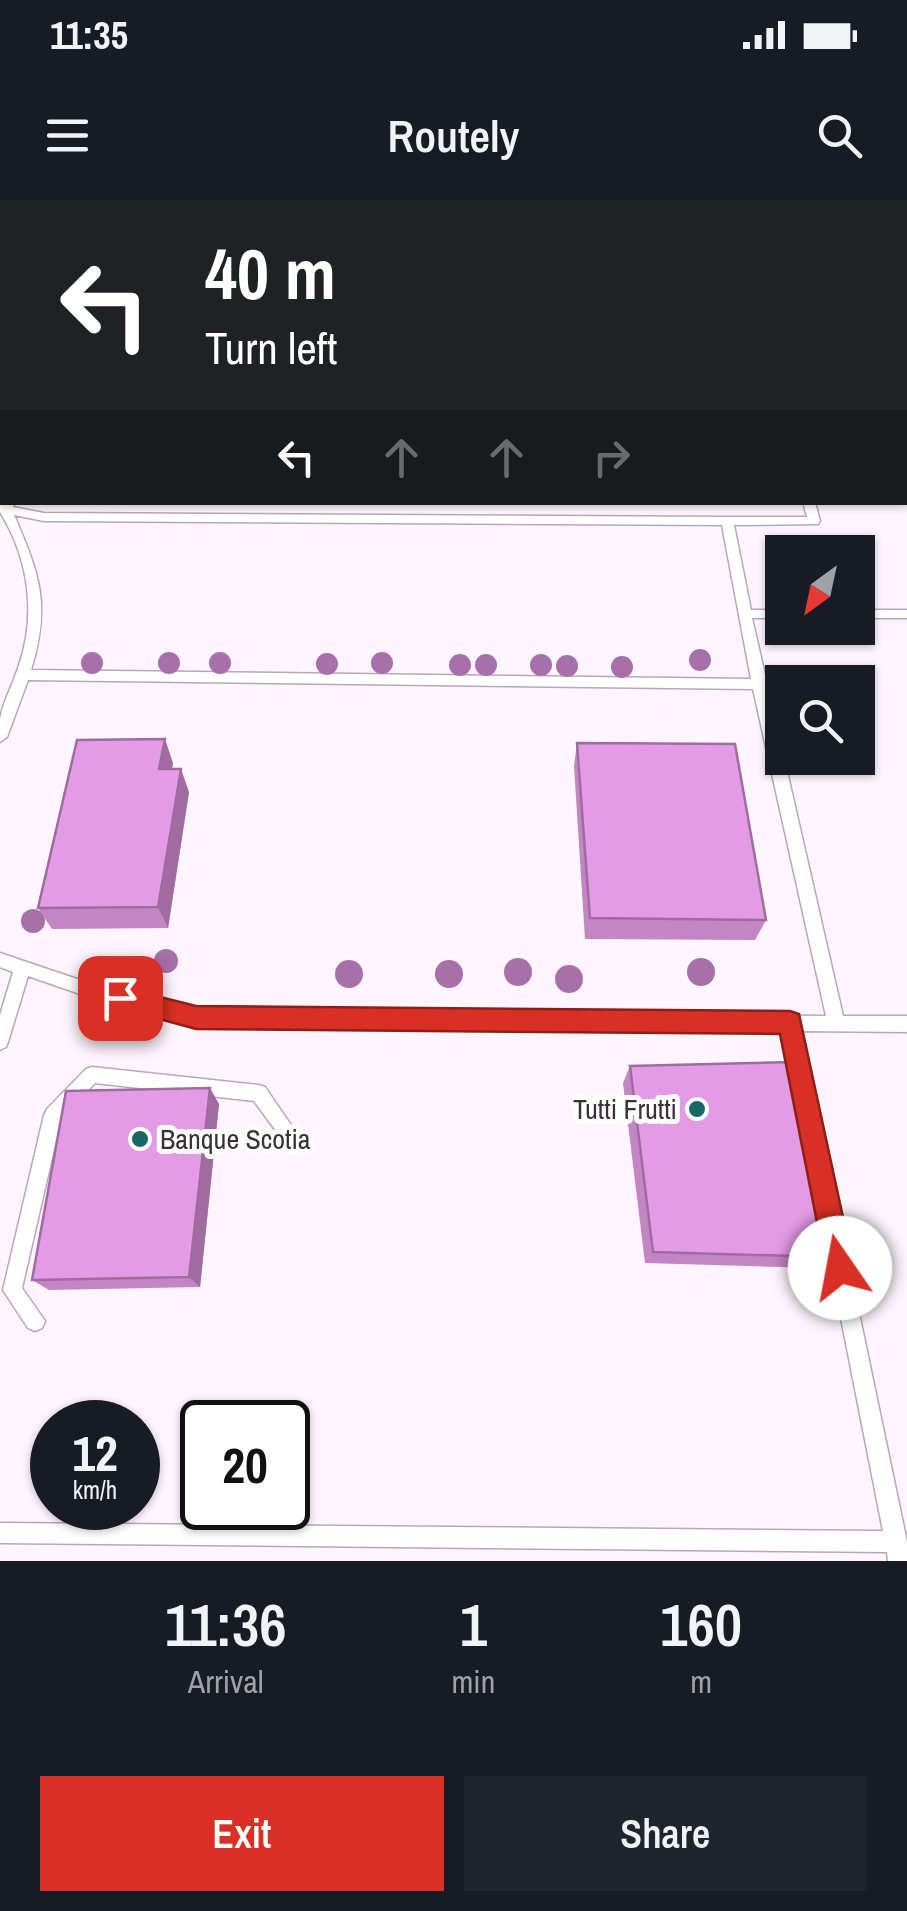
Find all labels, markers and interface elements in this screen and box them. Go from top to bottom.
text: 11:35 [50,10,128,61]
text: Routely [388,105,519,166]
icon: menu [40,108,95,163]
icon: search [812,108,867,163]
text: 40 m [205,227,336,321]
icon: left [40,240,170,370]
text: Turn left [205,317,337,378]
icon: left [269,430,324,485]
icon: ahead [374,430,429,485]
icon: ahead [479,430,534,485]
icon: right [584,430,639,485]
north arrow [765,535,875,645]
map controls [765,535,875,775]
button: search [765,665,875,775]
pin [78,956,163,1041]
icon: arrive [93,971,148,1026]
place label: Tutti Frutti [573,1090,677,1128]
marker: Tutti Frutti [686,1098,708,1120]
place label: Banque Scotia [160,1120,311,1158]
marker: Banque Scotia [129,1128,151,1150]
position arrow [788,1216,892,1320]
speed limit sign: 20 [180,1400,310,1530]
text: 12 [72,1419,118,1487]
text: km/h [73,1473,117,1507]
text: 11:36 [165,1584,287,1665]
text: 1 [460,1584,487,1665]
text: 160 [660,1584,742,1665]
text: Arrival [188,1660,264,1703]
text: min [452,1660,495,1703]
text: m [690,1660,712,1703]
button: Exit [40,1776,444,1891]
button: Share [464,1776,867,1891]

